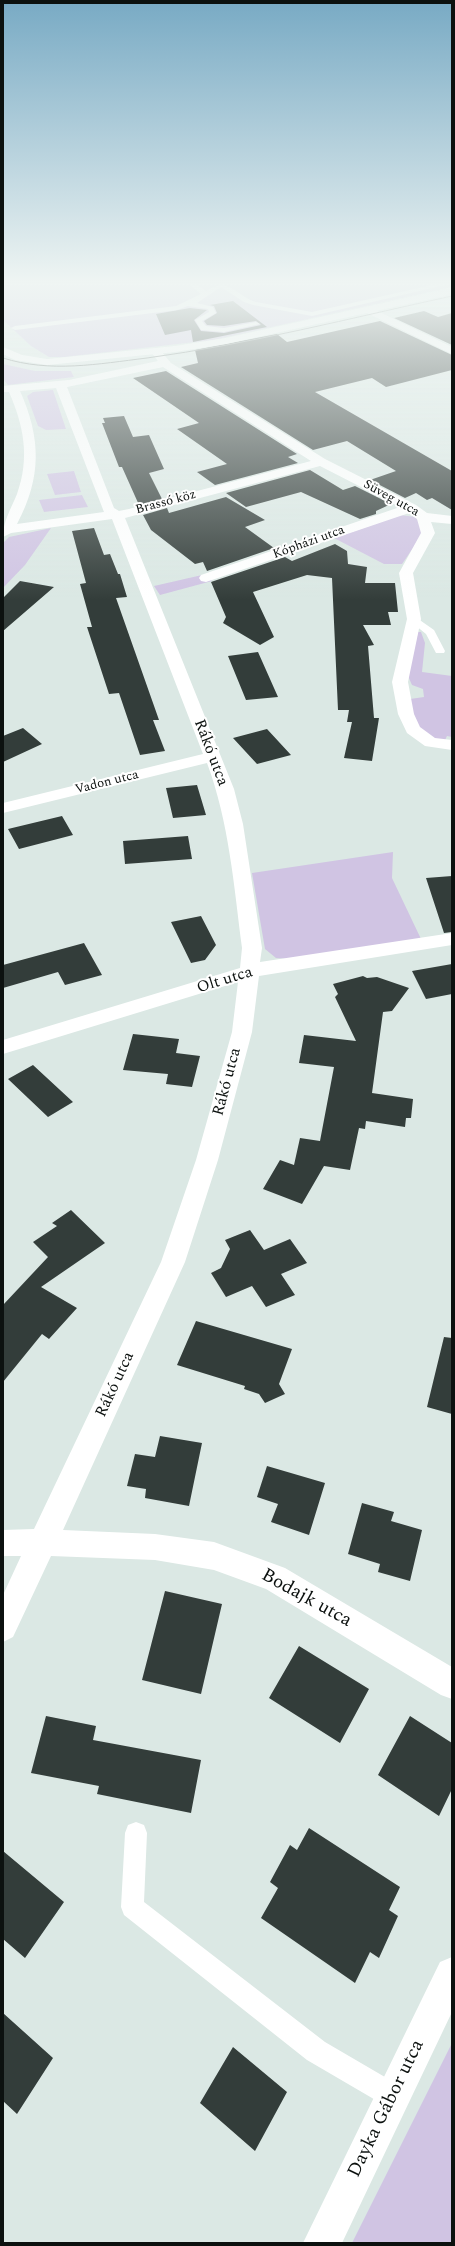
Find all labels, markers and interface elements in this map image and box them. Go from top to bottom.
street label: Süveg utca [360,477,422,521]
street label: Brassó köz [134,487,198,519]
street label: Kópházi utca [271,523,347,563]
street label: Rákó utca [189,717,231,789]
street label: Vadon utca [74,768,140,798]
street label: Olt utca [195,963,255,999]
street label: Rákó utca [210,1046,246,1118]
street label: Rákó utca [93,1349,139,1421]
street label: Bodajk utca [257,1565,355,1633]
street label: Dayka Gábor utca [344,2036,430,2182]

